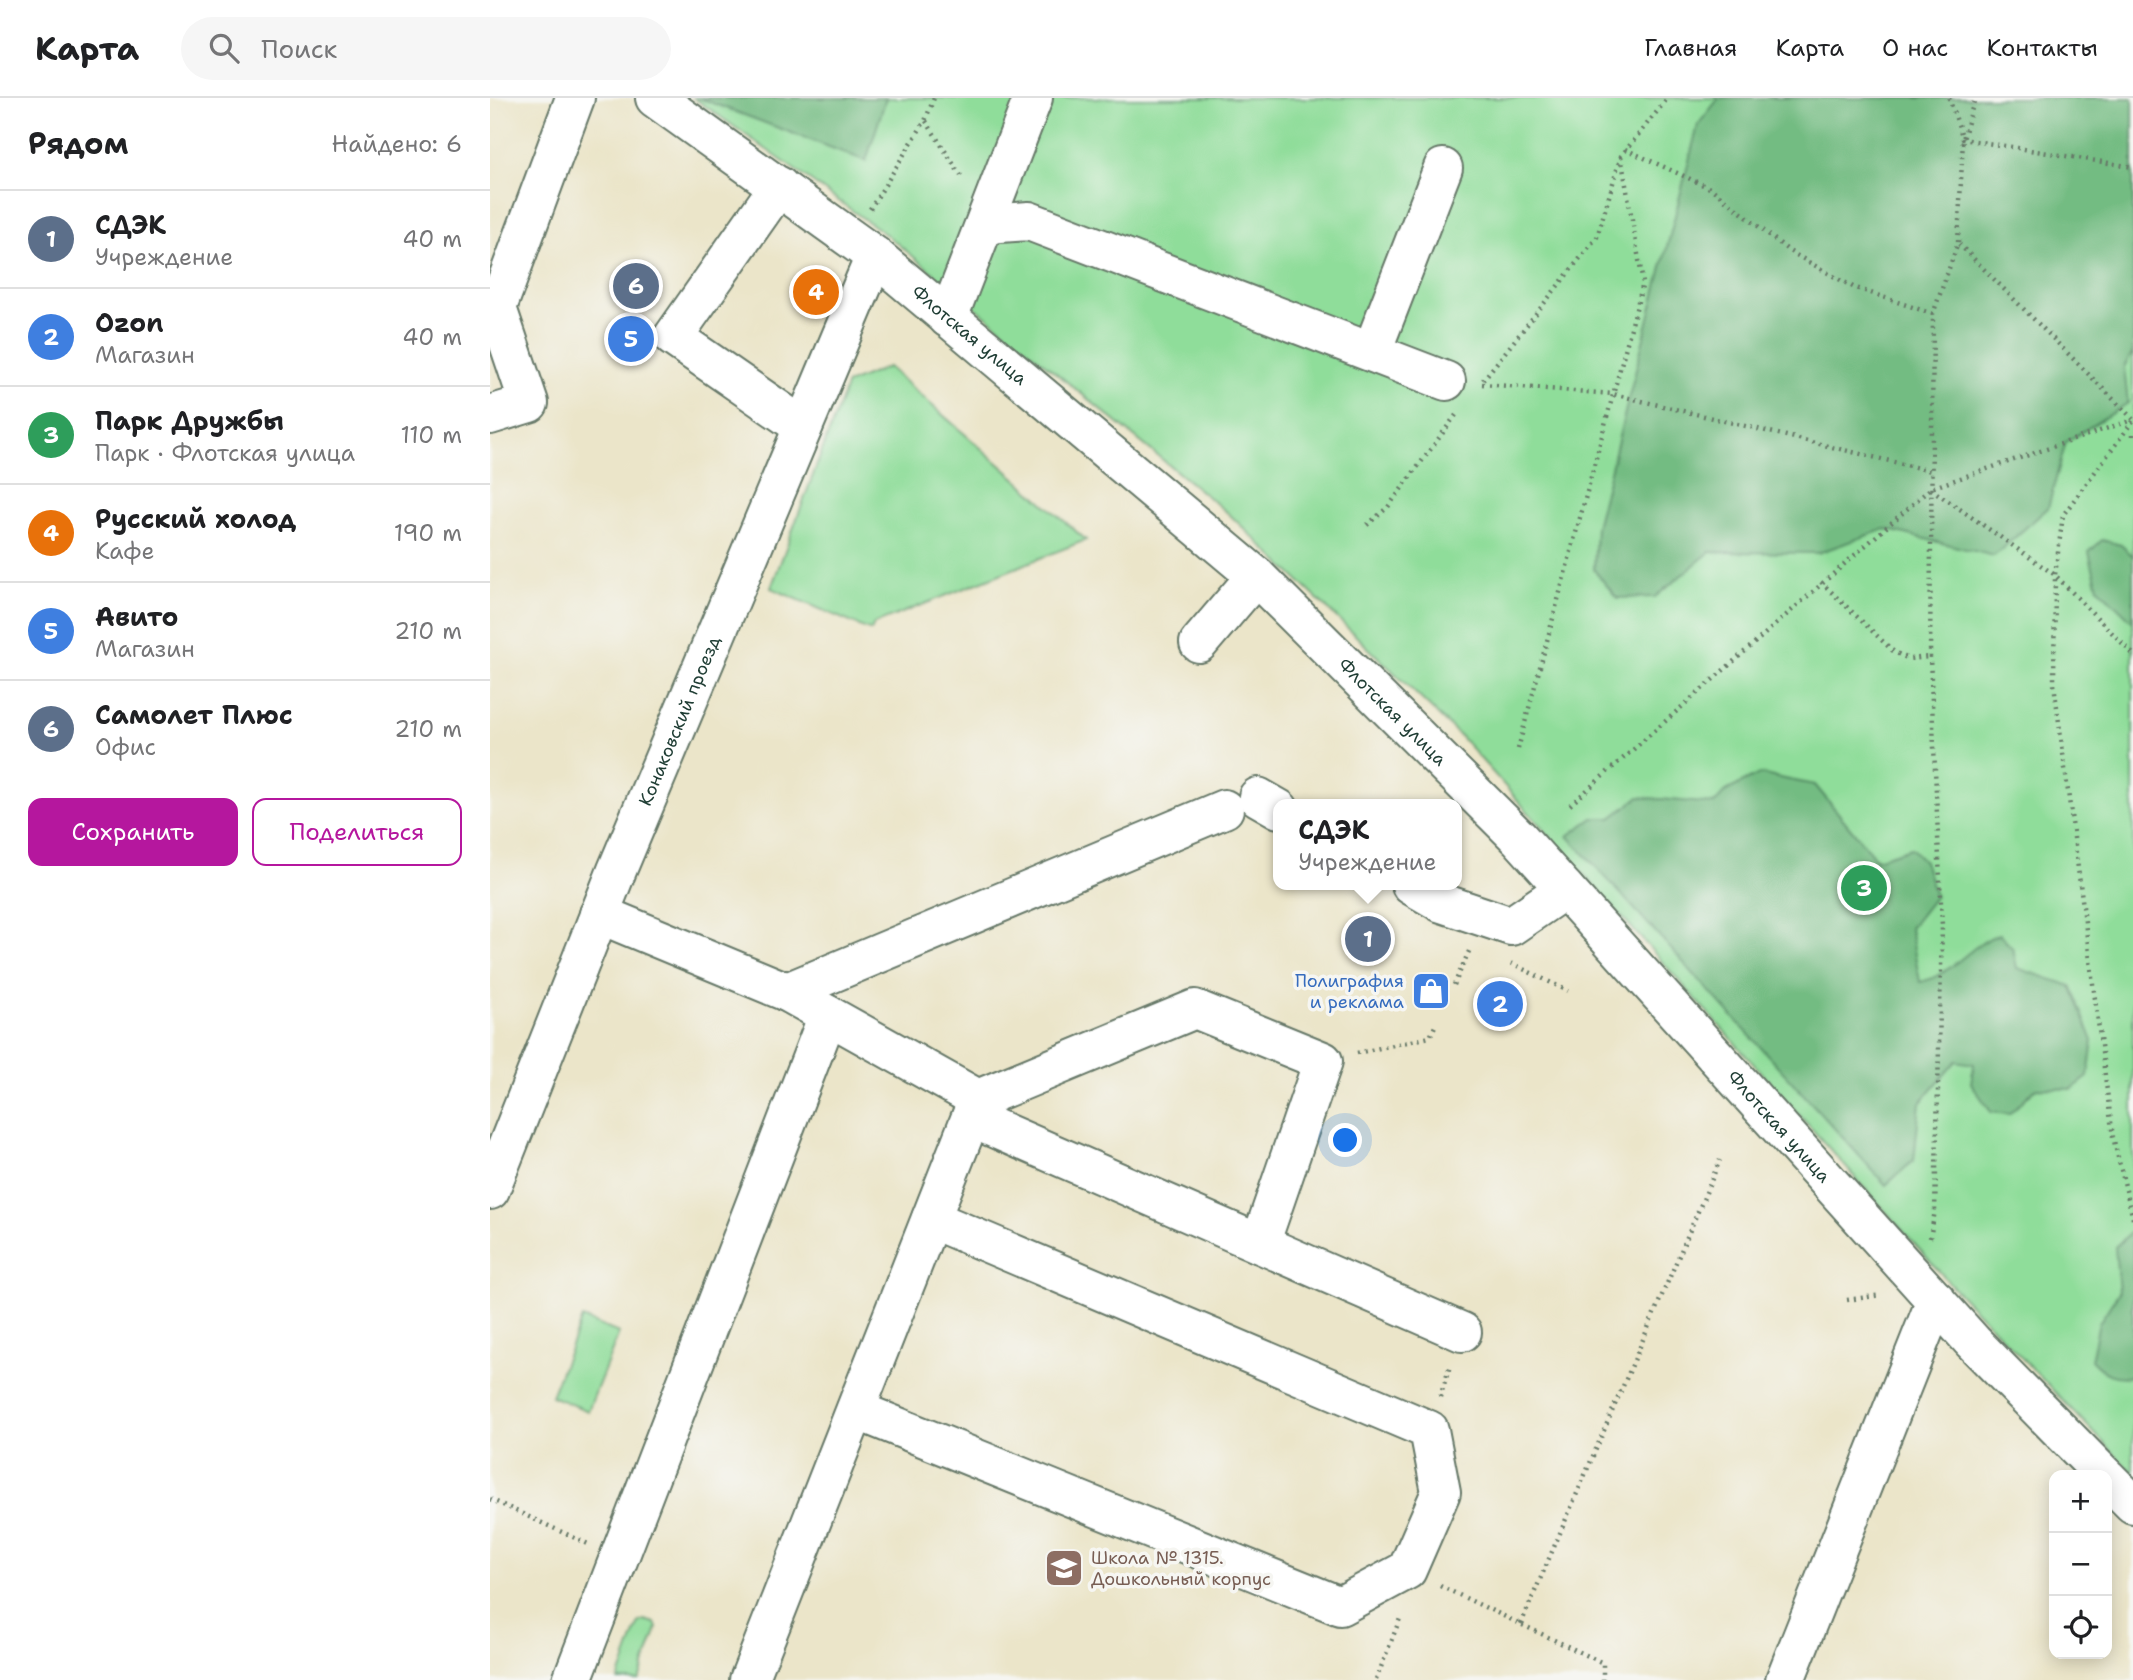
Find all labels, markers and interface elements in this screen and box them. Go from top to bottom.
search box [181,17,671,80]
text: Карта [35,26,139,71]
icon: search [205,29,243,67]
text: Поиск [261,31,337,66]
text: Главная [1644,32,1737,64]
text: Карта [1775,32,1844,64]
text: О нас [1882,32,1948,64]
text: Контакты [1986,32,2098,64]
text: Рядом [28,123,128,164]
text: Найдено: 6 [332,129,462,159]
text: СДЭК [95,207,166,242]
text: 1 [46,224,56,254]
text: 40 m [402,224,462,254]
text: Учреждение [95,242,233,272]
pin: 6 [613,260,659,312]
pin: 4 [793,266,839,318]
street label: Флотская улица [907,280,1032,391]
text: Ozon [95,305,164,340]
pin: 5 [608,313,654,365]
text: 2 [43,322,59,352]
text: 40 m [402,322,462,352]
text: Магазин [95,340,195,370]
text: Парк Дружбы [95,403,284,438]
text: 3 [43,420,59,450]
text: 110 m [400,420,462,450]
text: Парк · Флотская улица [95,438,355,468]
text: Русский холод [95,501,296,536]
text: 4 [43,518,59,548]
text: 190 m [394,518,462,548]
text: Кафе [95,536,154,566]
text: Авито [95,599,178,634]
text: 5 [44,616,58,646]
text: 210 m [394,616,462,646]
street label: Конаковский проезд [633,632,726,810]
text: Магазин [95,634,195,664]
street label: Флотская улица [1333,653,1452,771]
text: Самолет Плюс [95,697,293,732]
text: 6 [43,714,59,744]
text: 210 m [394,714,462,744]
text: Офис [95,732,156,762]
button: Сохранить [28,798,238,866]
button: Поделиться [252,798,462,866]
popup [1273,799,1462,890]
text: СДЭК [1298,812,1369,847]
text: Учреждение [1298,847,1437,877]
pin: 3 [1841,862,1887,914]
pin: 1 [1345,913,1391,965]
place label: Полиграфия и реклама [1295,969,1404,1014]
shop icon: Полиграфия и реклама [1410,970,1452,1012]
pin: 2 [1477,978,1523,1030]
street label: Флотская улица [1722,1065,1836,1188]
your location [1328,1123,1362,1157]
map controls [2049,1470,2112,1659]
button: + [2049,1470,2112,1533]
button: − [2049,1533,2112,1596]
place label: Школа № 1315. Дошкольный корпус [1091,1546,1271,1591]
school or university icon: Школа № 1315. Дошкольный корпус [1043,1547,1085,1589]
button: locate [2049,1596,2112,1659]

